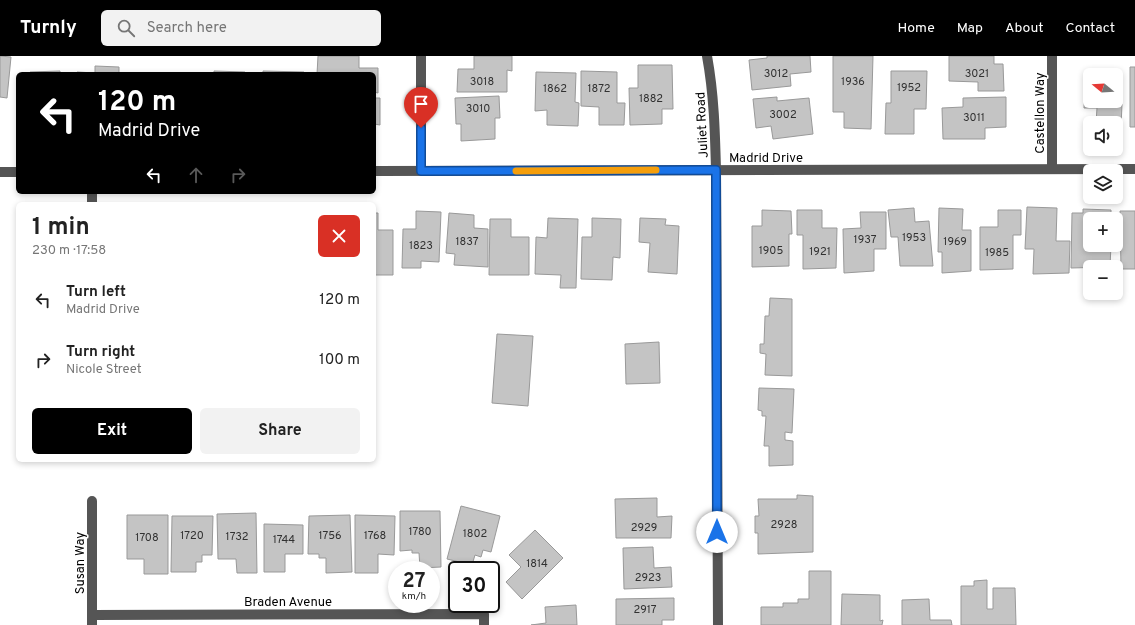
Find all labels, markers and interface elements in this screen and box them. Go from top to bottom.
search box [101,10,381,46]
text: Turnly [20,16,77,40]
icon: search [115,17,137,39]
text: Search here [147,19,227,38]
text: Home [898,20,935,37]
text: Map [957,20,983,37]
text: About [1005,20,1044,37]
text: Contact [1066,20,1115,37]
house number: 3012 [764,67,788,81]
house number: 3021 [965,67,989,81]
north arrow [1083,68,1123,108]
map controls [1083,68,1123,300]
street label: Castellon Way [1033,72,1049,154]
house number: 3018 [470,75,494,89]
house number: 1936 [841,75,865,89]
house number: 1952 [897,81,921,95]
house number: 1862 [543,82,567,96]
house number: 1872 [587,82,611,96]
text: 120 m [98,85,176,121]
pin [404,87,438,128]
icon: left [32,88,84,140]
street label: Juliet Road [693,91,713,158]
house number: 1882 [639,92,663,106]
icon: arrive [410,93,432,115]
house number: 3010 [466,102,490,116]
house number: 3002 [769,108,797,122]
house number: 3011 [963,111,985,125]
button: sound [1083,116,1123,156]
text: Madrid Drive [98,120,200,143]
street label: Madrid Drive [729,151,803,167]
icon: left [143,164,165,186]
icon: ahead [185,164,207,186]
icon: right [227,164,249,186]
button: layers [1083,164,1123,204]
button: + [1083,212,1123,252]
text: 1 min [32,213,90,243]
button: close [318,215,360,257]
house number: 1953 [902,231,926,245]
house number: 1937 [854,233,877,247]
house number: 1837 [455,235,479,249]
house number: 1969 [943,235,967,249]
house number: 1823 [409,239,433,253]
text: 230 m · 17:58 [32,243,106,259]
house number: 1905 [759,244,783,258]
house number: 1921 [809,245,831,259]
house number: 1985 [985,246,1009,260]
button: − [1083,260,1123,300]
text: Turn left [66,283,126,302]
icon: left [32,289,54,311]
text: 120 m [319,291,360,310]
text: Madrid Drive [66,302,140,318]
text: Turn right [66,343,135,362]
icon: right [32,349,54,371]
text: 100 m [319,351,360,370]
text: Nicole Street [66,362,142,378]
button: Exit [32,408,192,454]
button: Share [200,408,360,454]
position arrow [696,511,738,553]
house number: 2928 [771,518,797,532]
house number: 2929 [631,521,657,535]
house number: 1780 [408,525,432,539]
house number: 1802 [463,527,487,541]
house number: 1720 [180,529,204,543]
house number: 1756 [318,529,342,543]
house number: 1768 [364,529,386,543]
house number: 1732 [226,530,248,544]
house number: 1708 [135,531,159,545]
street label: Susan Way [73,532,89,594]
house number: 1744 [273,533,295,547]
house number: 1814 [526,557,548,571]
speed limit sign: 30 [448,561,500,613]
text: 27 [403,569,425,595]
house number: 2923 [635,571,661,585]
text: km/h [402,590,426,603]
street label: Braden Avenue [244,595,332,611]
house number: 2917 [633,603,657,617]

